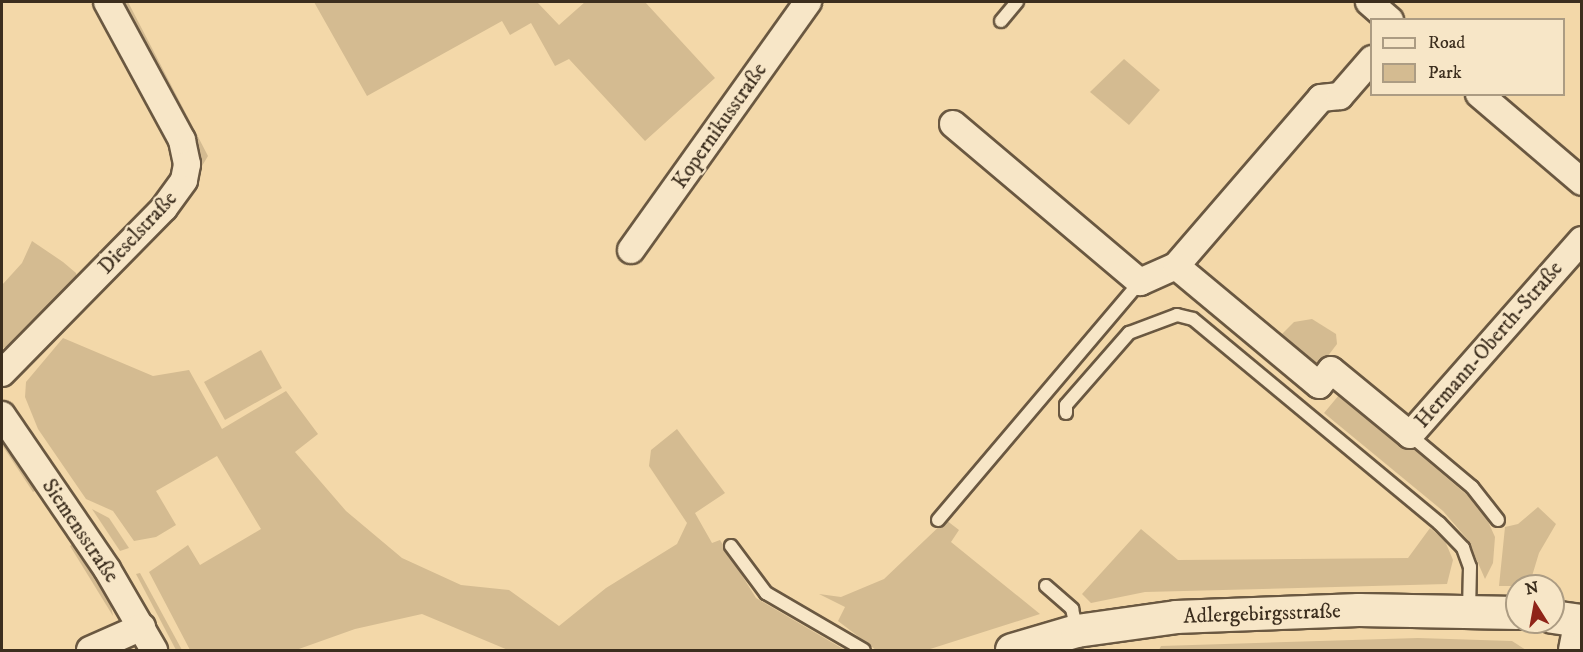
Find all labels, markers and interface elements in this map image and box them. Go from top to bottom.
legend [1370,18,1565,96]
text: Road [1428,32,1465,54]
street label: Kopernikusstraße [667,58,773,194]
text: Park [1428,62,1462,84]
street label: Dieselstraße [93,187,183,279]
street label: Hermann-Oberth-Straße [1410,257,1568,433]
street label: Siemensstraße [36,474,124,588]
north arrow [1505,574,1565,634]
text: N [1524,577,1540,599]
street label: Adlergebirgsstraße [1183,599,1341,629]

